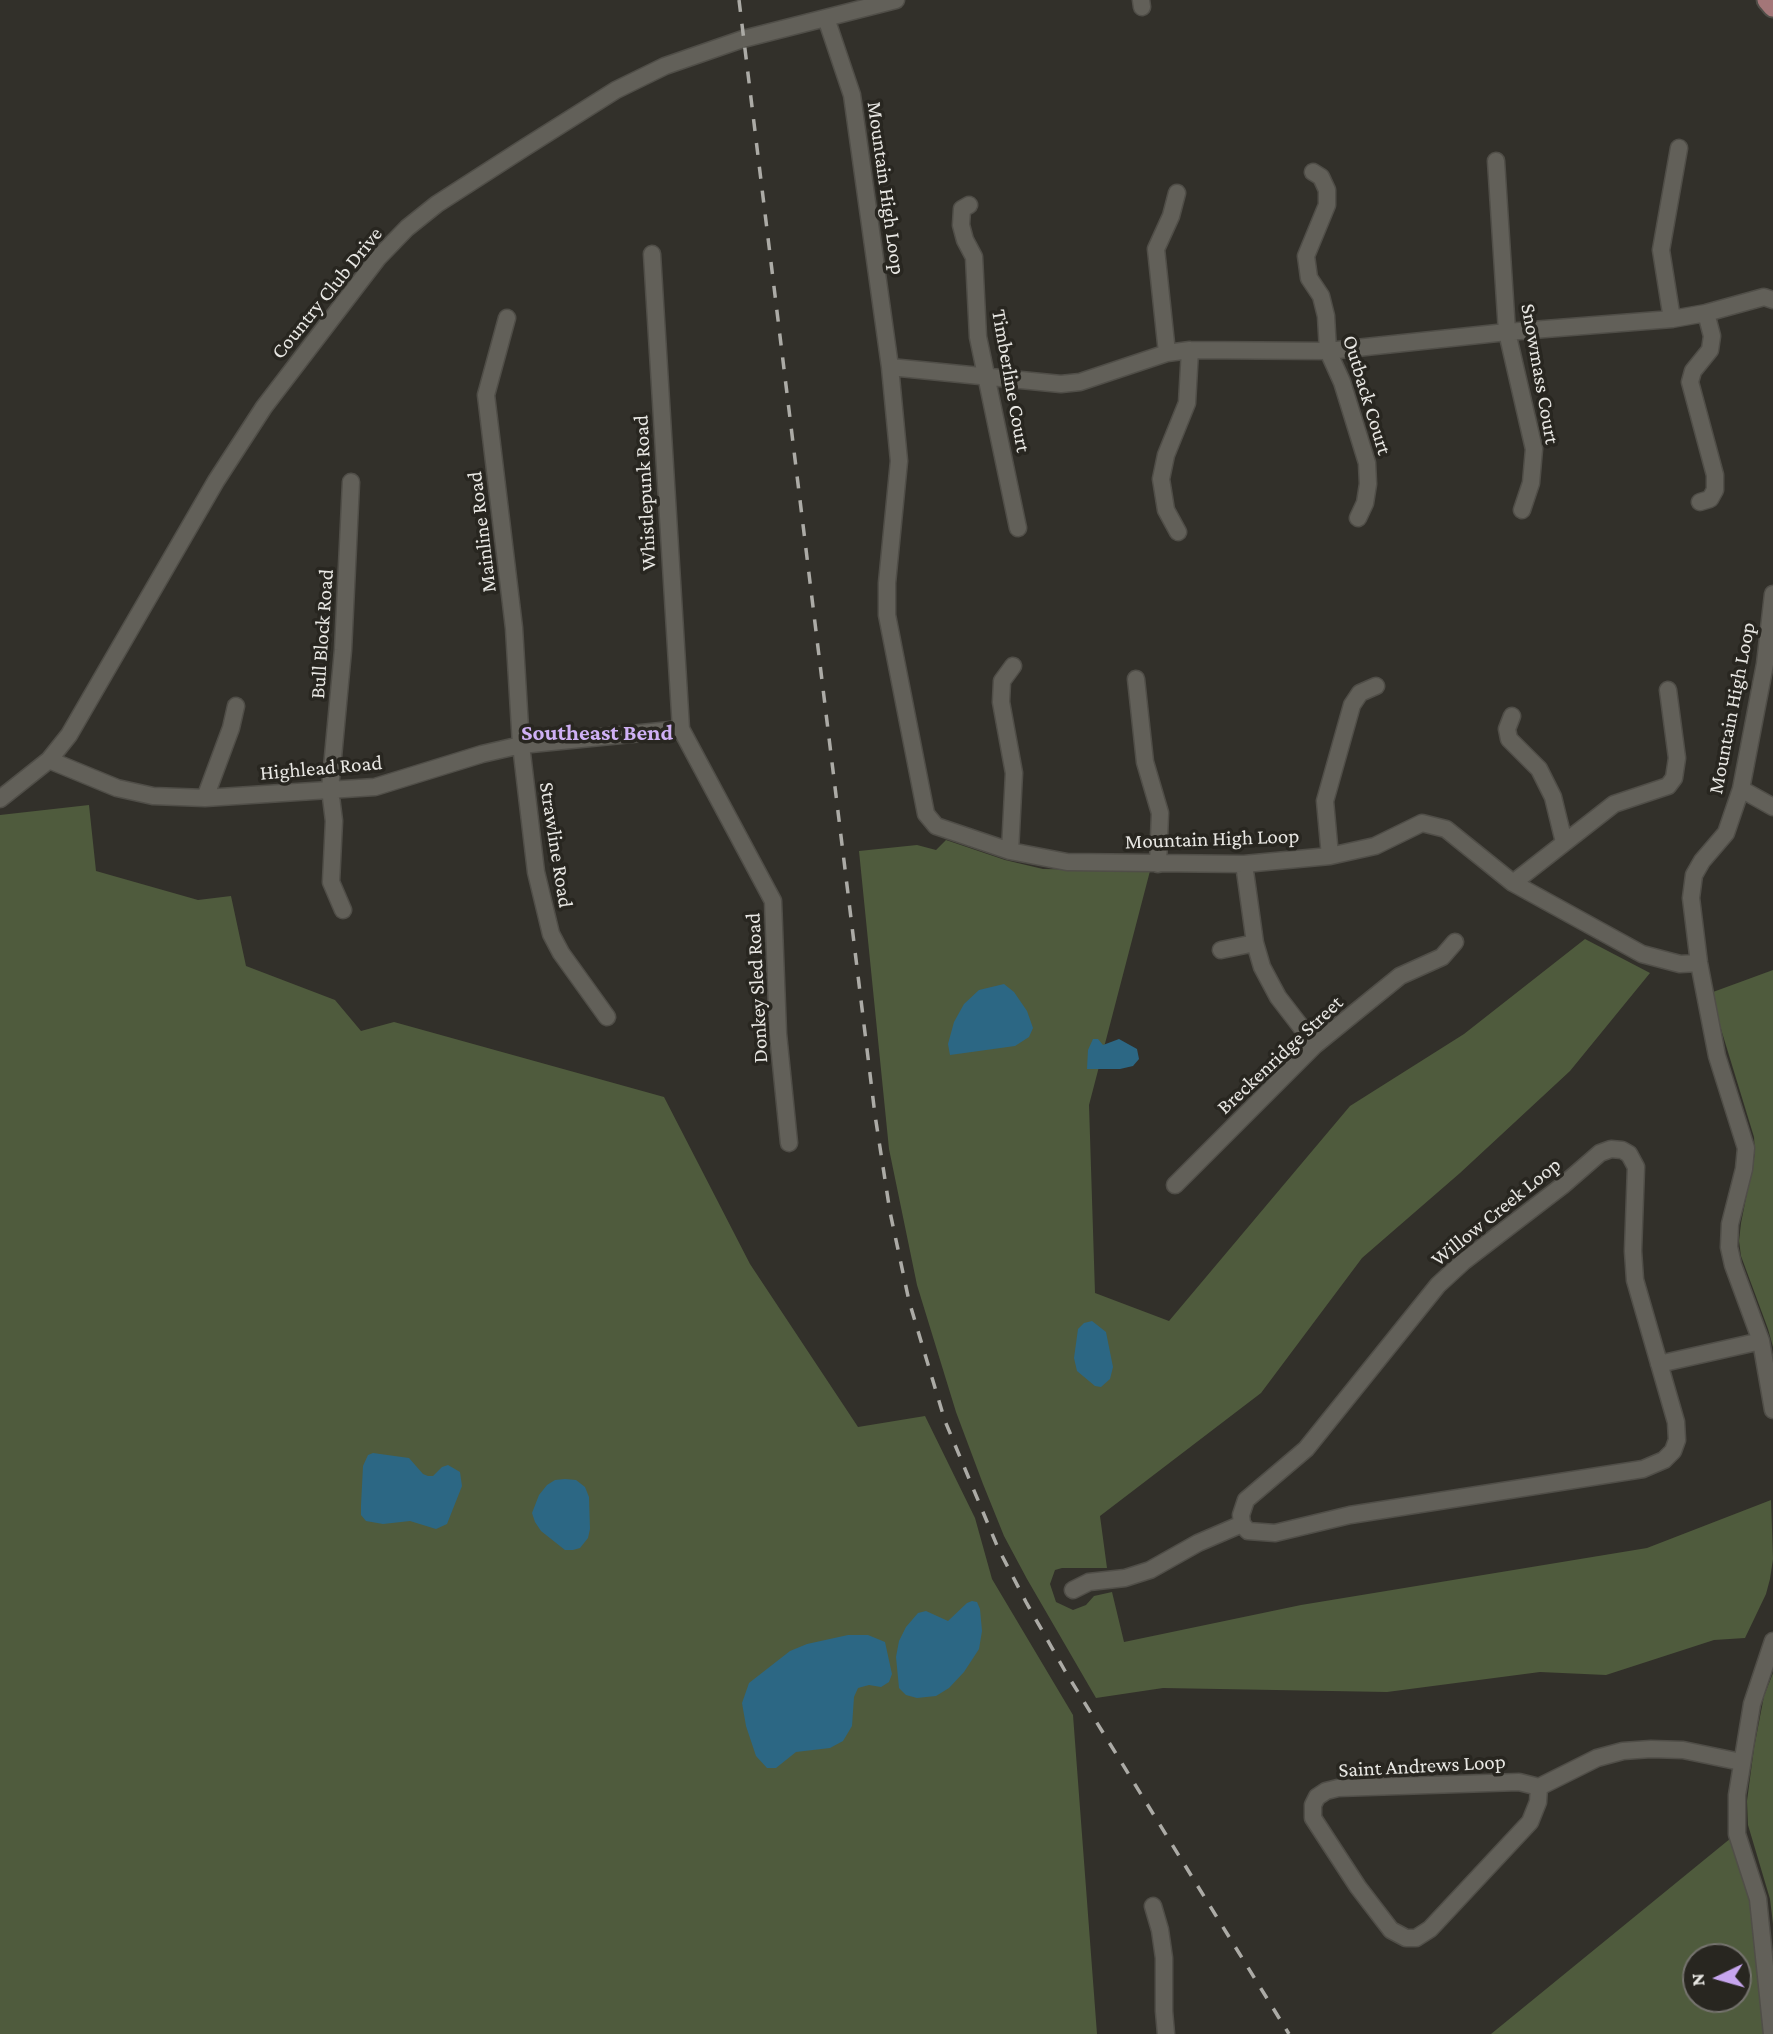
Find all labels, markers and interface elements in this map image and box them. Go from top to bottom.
street label: Mountain High Loop [861,100,911,276]
street label: Country Club Drive [266,222,388,364]
street label: Snowmass Court [1515,302,1565,446]
street label: Timberline Court [986,307,1036,455]
street label: Outback Court [1337,332,1397,458]
street label: Whistlepunk Road [628,414,662,572]
street label: Mainline Road [462,470,502,594]
street label: Bull Block Road [305,568,339,700]
street label: Mountain High Loop [1703,620,1761,796]
district label: Southeast Bend [521,719,673,747]
street label: Highlead Road [259,750,383,786]
street label: Strawline Road [534,780,578,910]
street label: Mountain High Loop [1124,823,1300,855]
street label: Donkey Sled Road [740,912,774,1064]
street label: Breckenridge Street [1212,990,1348,1120]
street label: Willow Creek Loop [1426,1152,1566,1272]
street label: Saint Andrews Loop [1338,1749,1506,1783]
north arrow [1682,1943,1752,2013]
text: N [1687,1972,1709,1987]

